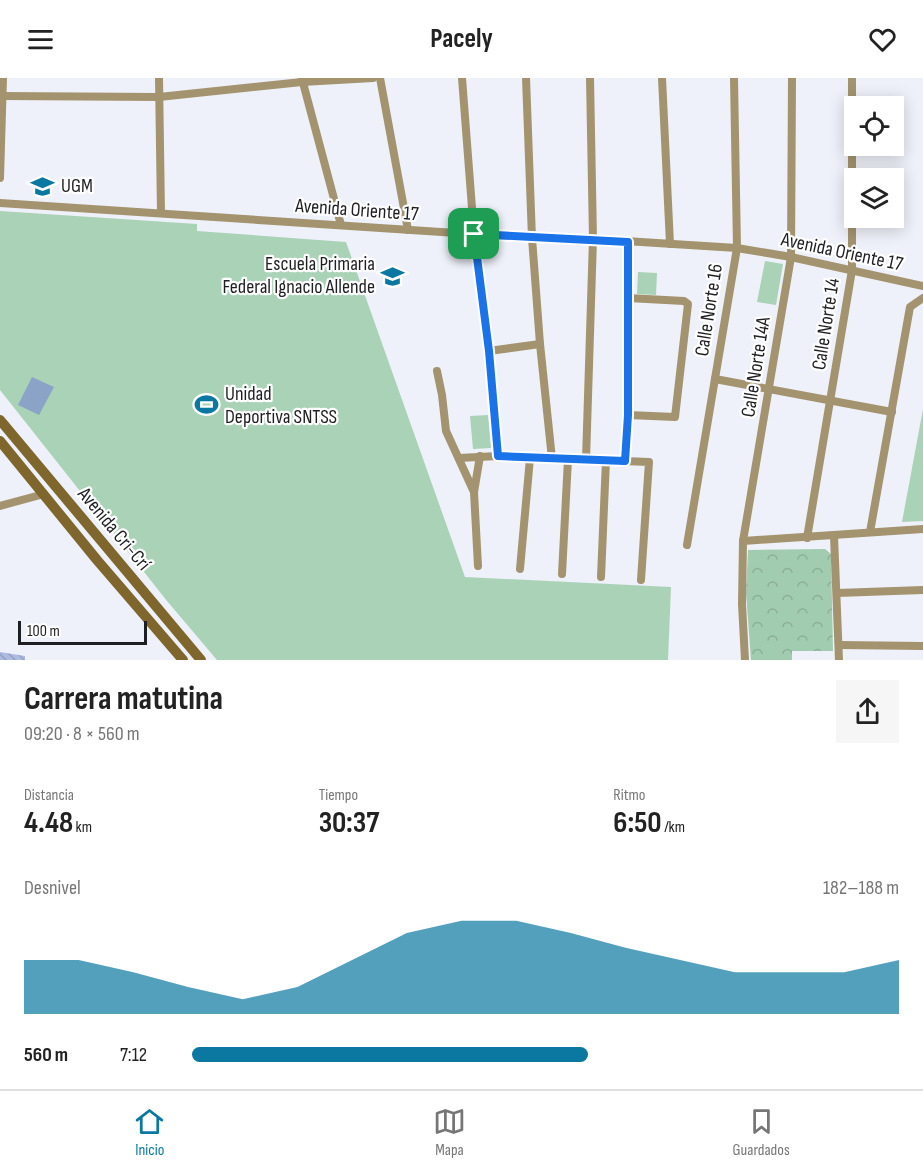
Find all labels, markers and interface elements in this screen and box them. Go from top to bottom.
icon: menu [24,23,57,56]
text: Pacely [430,23,493,55]
icon: heart [866,23,899,56]
map controls [844,96,904,228]
button: locate [844,96,904,156]
button: layers [844,168,904,228]
school or university icon: UGM [30,173,56,199]
place label: UGM [61,174,93,198]
street label: Avenida Oriente 17 [294,194,419,226]
pin [448,208,499,259]
icon: arrive [457,217,490,250]
street label: Avenida Oriente 17 [778,227,905,277]
place label: Escuela Primaria Federal Ignacio Allende [223,252,375,299]
street label: Calle Norte 16 [690,262,728,358]
school or university icon: Escuela Primaria Federal Ignacio Allende [380,263,406,289]
street label: Calle Norte 14 [807,276,845,372]
street label: Calle Norte 14A [736,315,776,419]
place label: Unidad Deportiva SNTSS [225,382,337,429]
sports icon: Unidad Deportiva SNTSS [194,392,220,418]
street label: Avenida Cri-Crí [72,482,156,576]
scale bar [18,618,147,646]
text: 100 m [27,622,60,641]
text: Carrera matutina [24,679,223,719]
button: share [836,680,899,743]
text: 09:20 · 8 × 560 m [24,722,140,746]
text: Distancia [24,786,74,805]
text: Tiempo [319,786,358,805]
text: Ritmo [613,786,646,805]
text: 4.48 [24,805,73,841]
text: 30:37 [319,805,379,841]
text: 6:50 [613,805,662,841]
text: km [73,818,92,837]
text: /km [662,818,685,837]
text: Desnivel [24,876,81,900]
text: 182–188 m [823,876,899,900]
text: 560 m [24,1043,68,1067]
text: 7:12 [120,1043,147,1067]
tab: Inicio [133,1105,166,1160]
tab: Mapa [433,1105,466,1160]
tab: Guardados [733,1105,790,1160]

